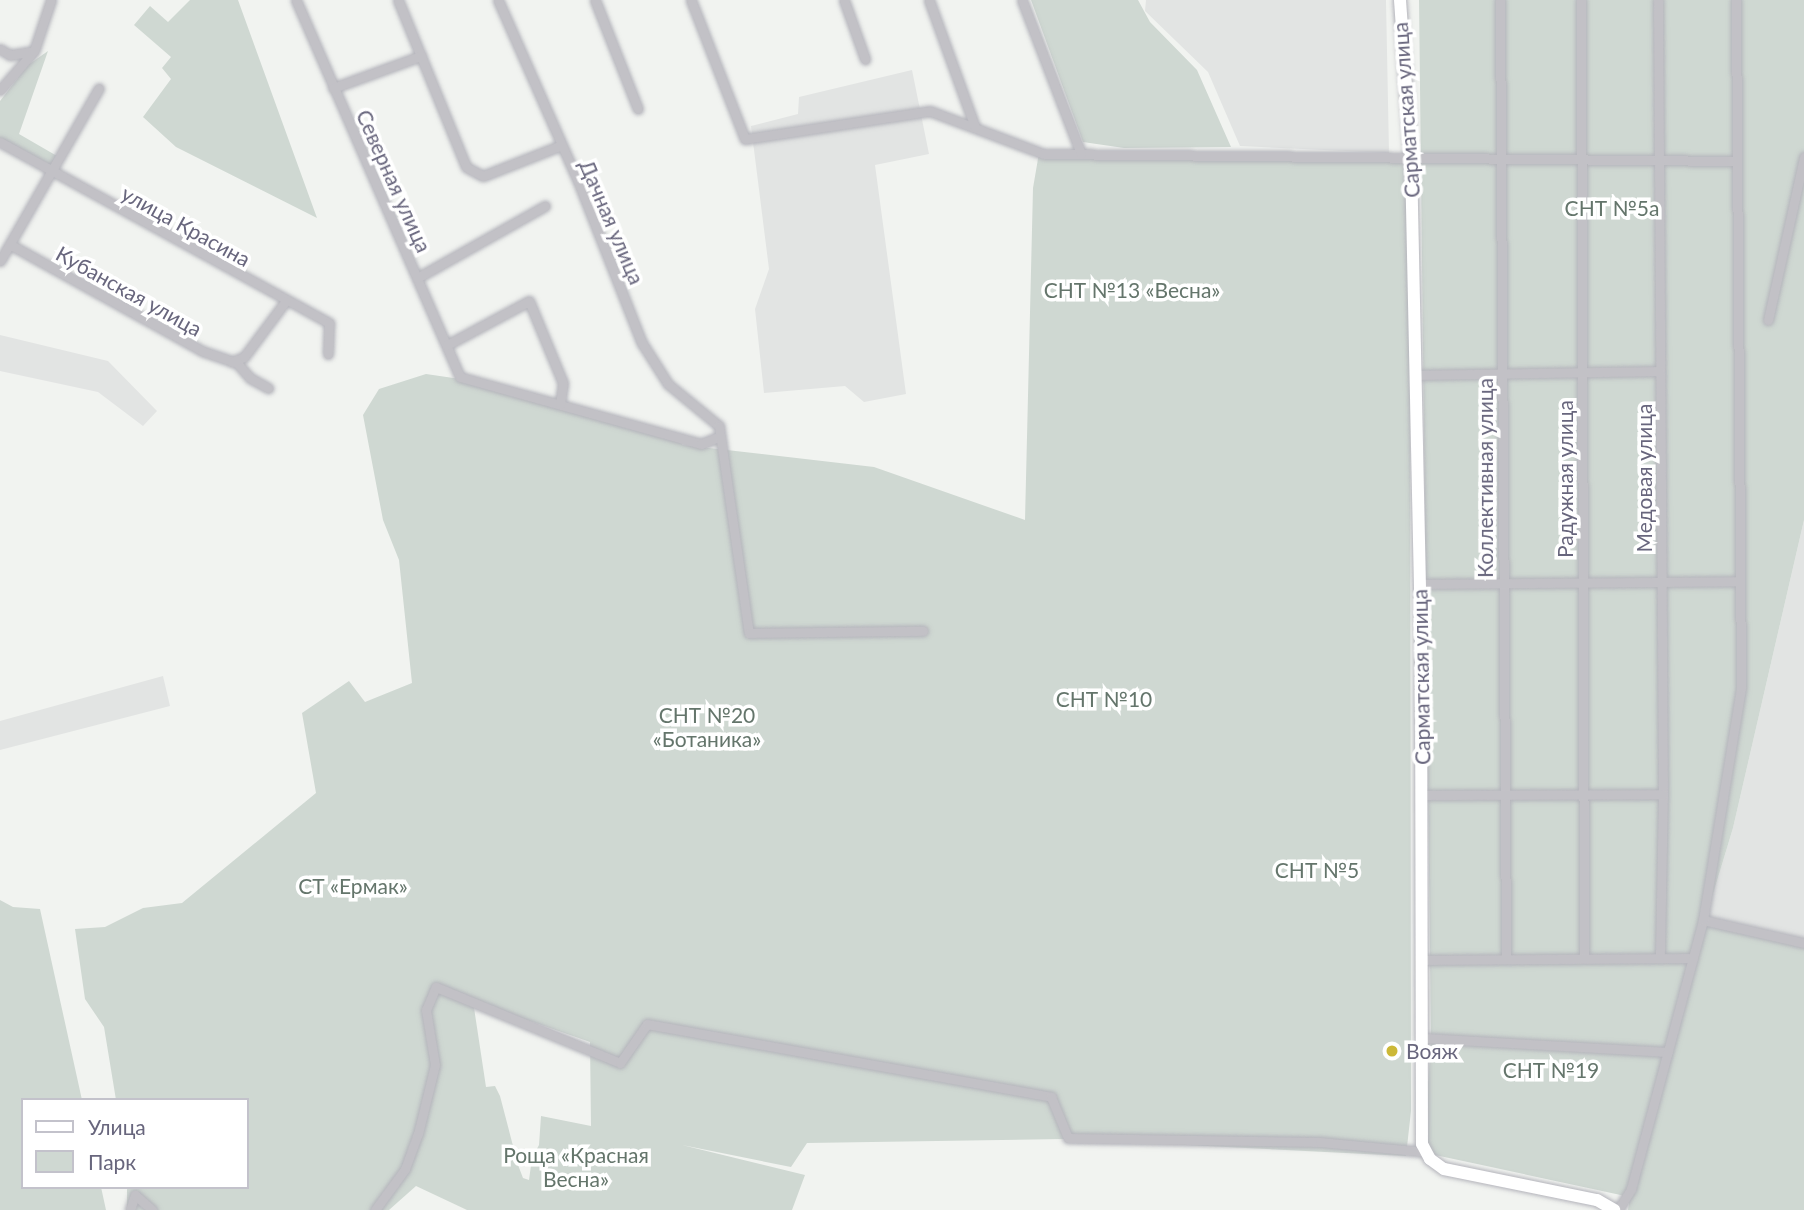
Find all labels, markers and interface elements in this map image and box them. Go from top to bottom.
street label: Сарматская улица [1387,21,1425,199]
street label: Северная улица [351,106,437,256]
street label: Дачная улица [574,156,650,288]
street label: улица Красина [117,180,255,272]
park label: СНТ №5а [1565,195,1659,221]
street label: Кубанская улица [52,241,206,341]
park label: СНТ №13 «Весна» [1044,277,1220,303]
street label: Коллективная улица [1472,378,1498,578]
street label: Радужная улица [1552,400,1578,558]
street label: Медовая улица [1631,404,1657,552]
street label: Сарматская улица [1407,589,1435,765]
park label: СНТ №10 [1056,686,1152,712]
park label: СНТ №20 «Ботаника» [653,702,761,752]
park label: СНТ №5 [1275,857,1359,883]
park label: СТ «Ермак» [298,873,408,899]
place label: Вояж [1406,1038,1458,1064]
marker: Вояж [1384,1043,1400,1059]
park label: СНТ №19 [1503,1057,1599,1083]
legend [21,1098,248,1189]
text: Улица [88,1114,146,1139]
park label: Роща «Красная Весна» [503,1142,649,1192]
text: Парк [88,1149,136,1174]

